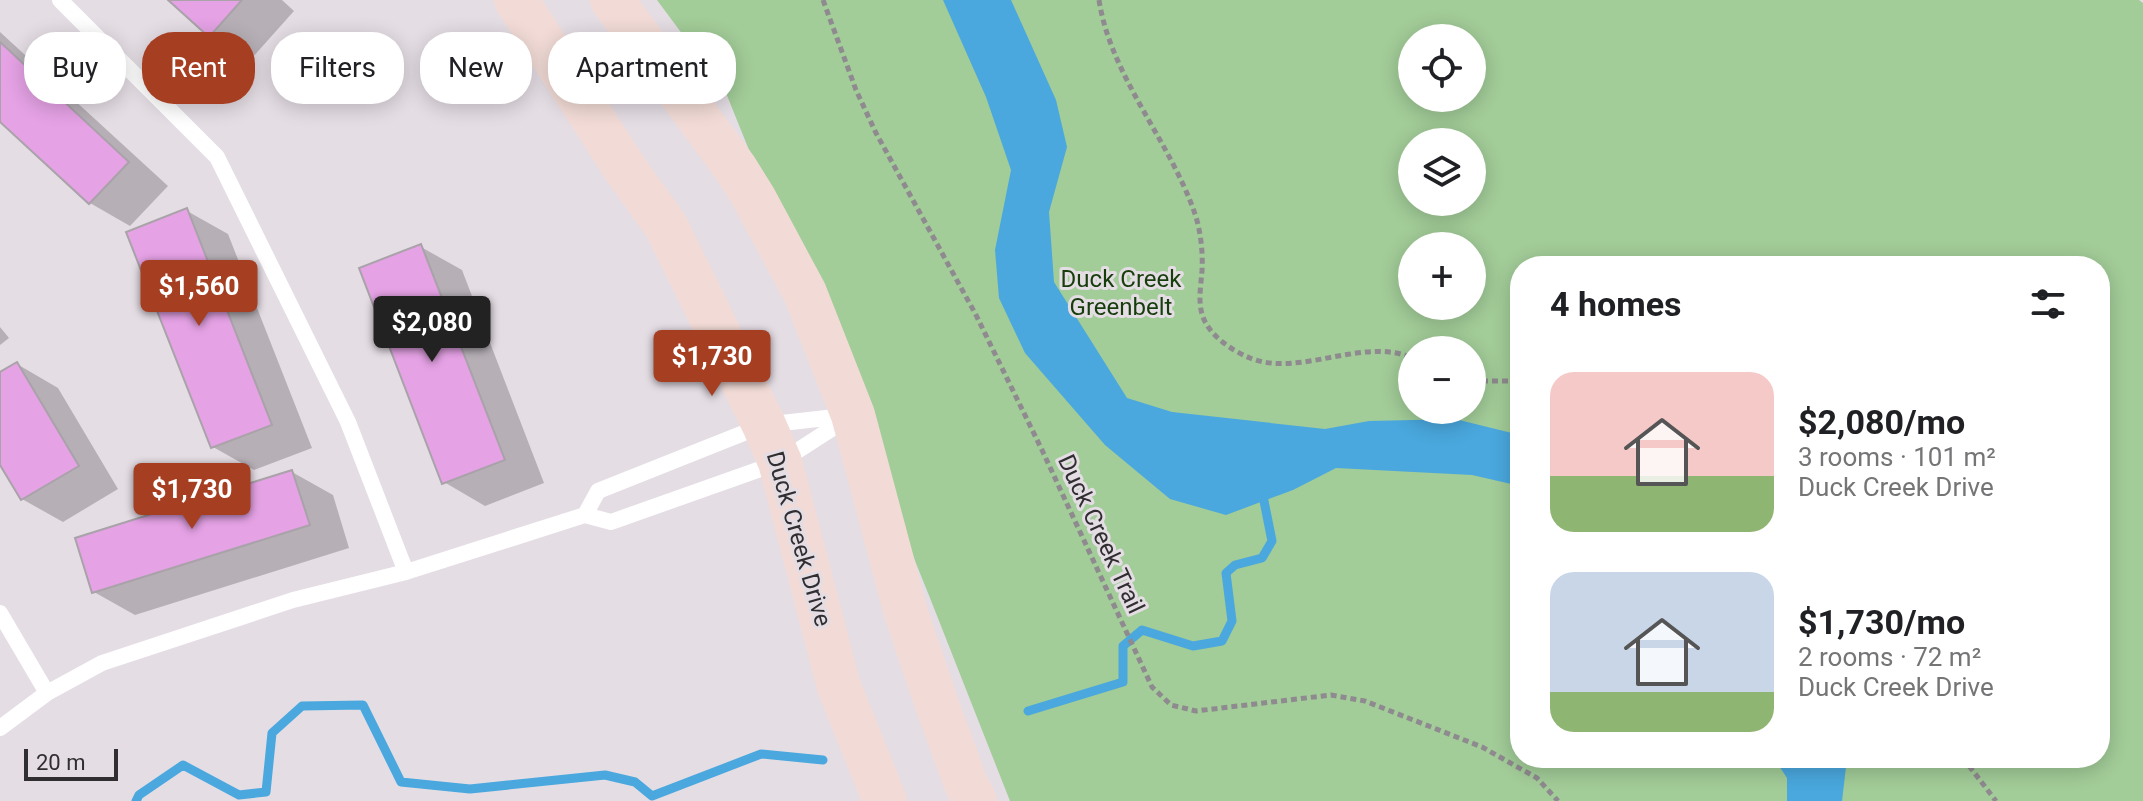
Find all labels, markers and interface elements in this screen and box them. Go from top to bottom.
map controls [1398,24,1486,424]
button: locate [1398,24,1486,112]
chip: Buy [24,32,126,104]
chip: Rent [142,32,255,104]
chip: Filters [271,32,404,104]
chip: New [420,32,532,104]
chip: Apartment [548,32,736,104]
button: layers [1398,128,1486,216]
button: + [1398,232,1486,320]
pin: $1,560 [134,260,264,328]
park label: Duck Creek Greenbelt [1061,265,1182,321]
text: $1,560 [159,271,239,301]
icon: filters [2026,282,2070,326]
text: 4 homes [1550,284,1681,324]
pin: $2,080 [367,296,497,364]
text: $2,080 [392,307,472,337]
pin: $1,730 [647,330,777,398]
button: − [1398,336,1486,424]
text: $1,730 [672,341,752,371]
text: $2,080/mo [1798,402,1965,442]
icon: home [1614,404,1710,500]
text: 3 rooms · 101 m² [1798,442,1996,472]
street label: Duck Creek Drive [761,448,837,630]
street label: Duck Creek Trail [1052,450,1150,618]
pin: $1,730 [127,463,257,531]
text: Duck Creek Drive [1798,472,1994,502]
text: $1,730 [152,474,232,504]
text: $1,730/mo [1798,602,1965,642]
icon: home [1614,604,1710,700]
text: 2 rooms · 72 m² [1798,642,1981,672]
text: Duck Creek Drive [1798,672,1994,702]
scale bar [24,745,118,781]
text: 20 m [36,750,85,775]

